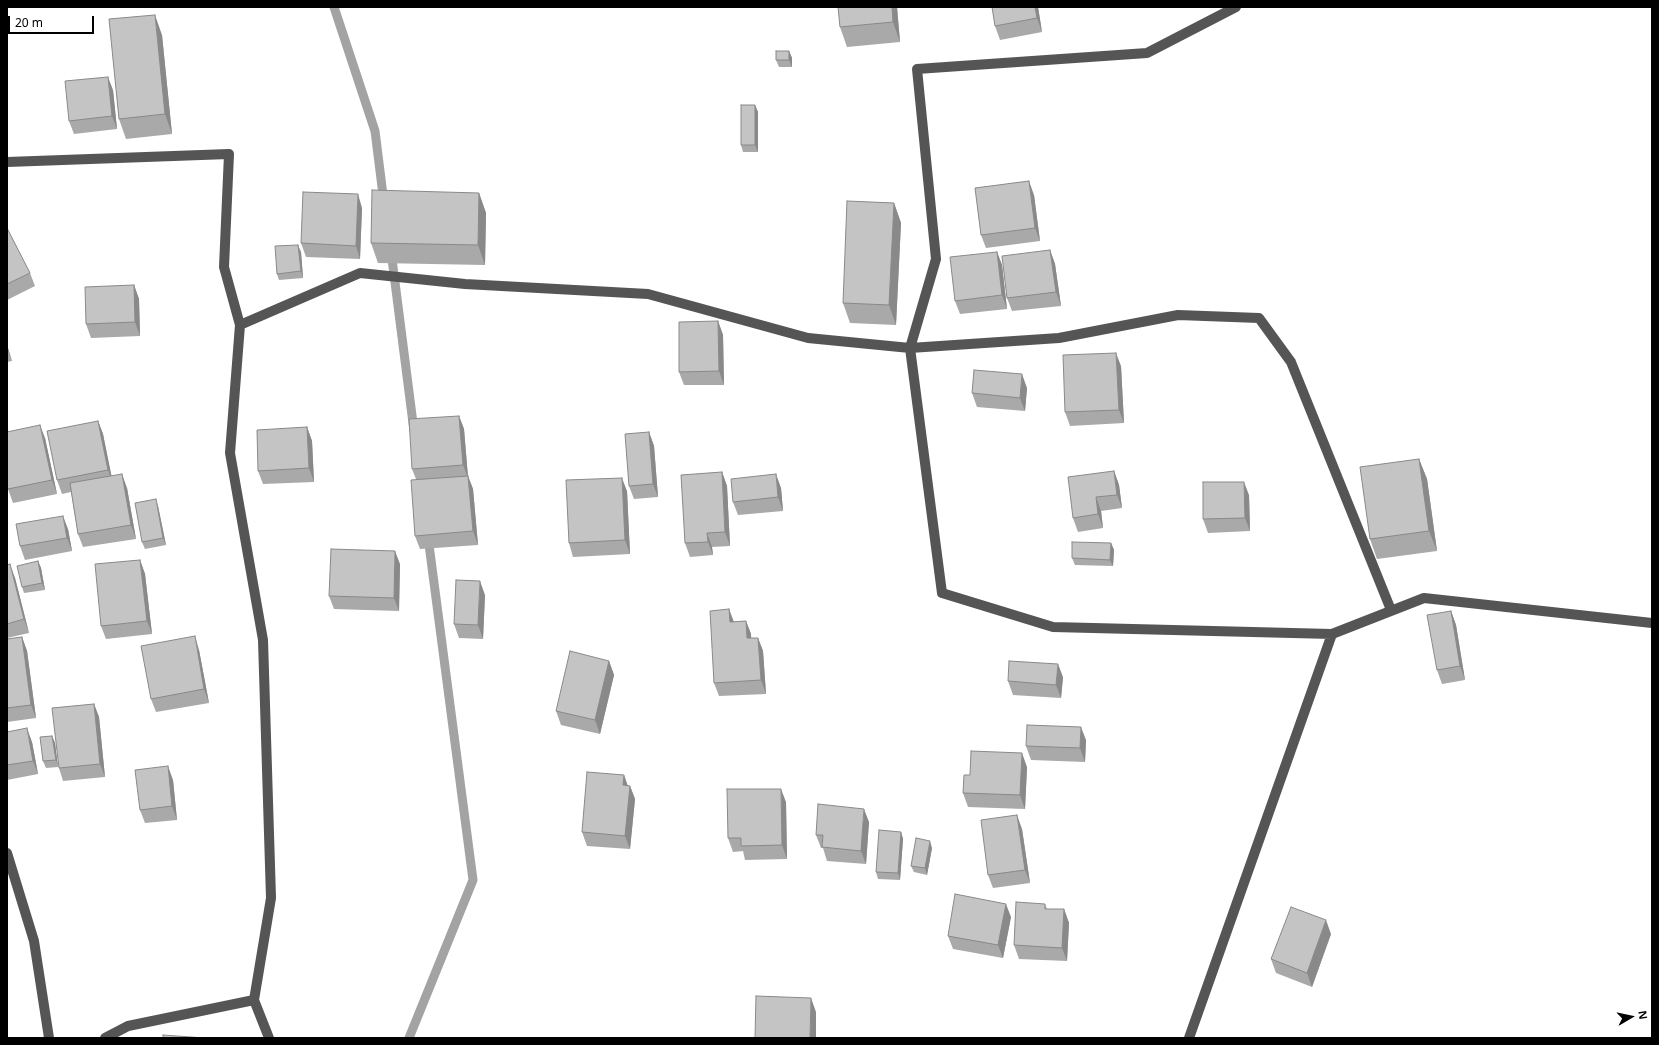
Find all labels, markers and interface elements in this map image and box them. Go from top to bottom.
scale bar [10,8,96,34]
text: 20 m [15,14,43,31]
north arrow [1611,997,1651,1037]
text: N [1635,1009,1651,1021]

